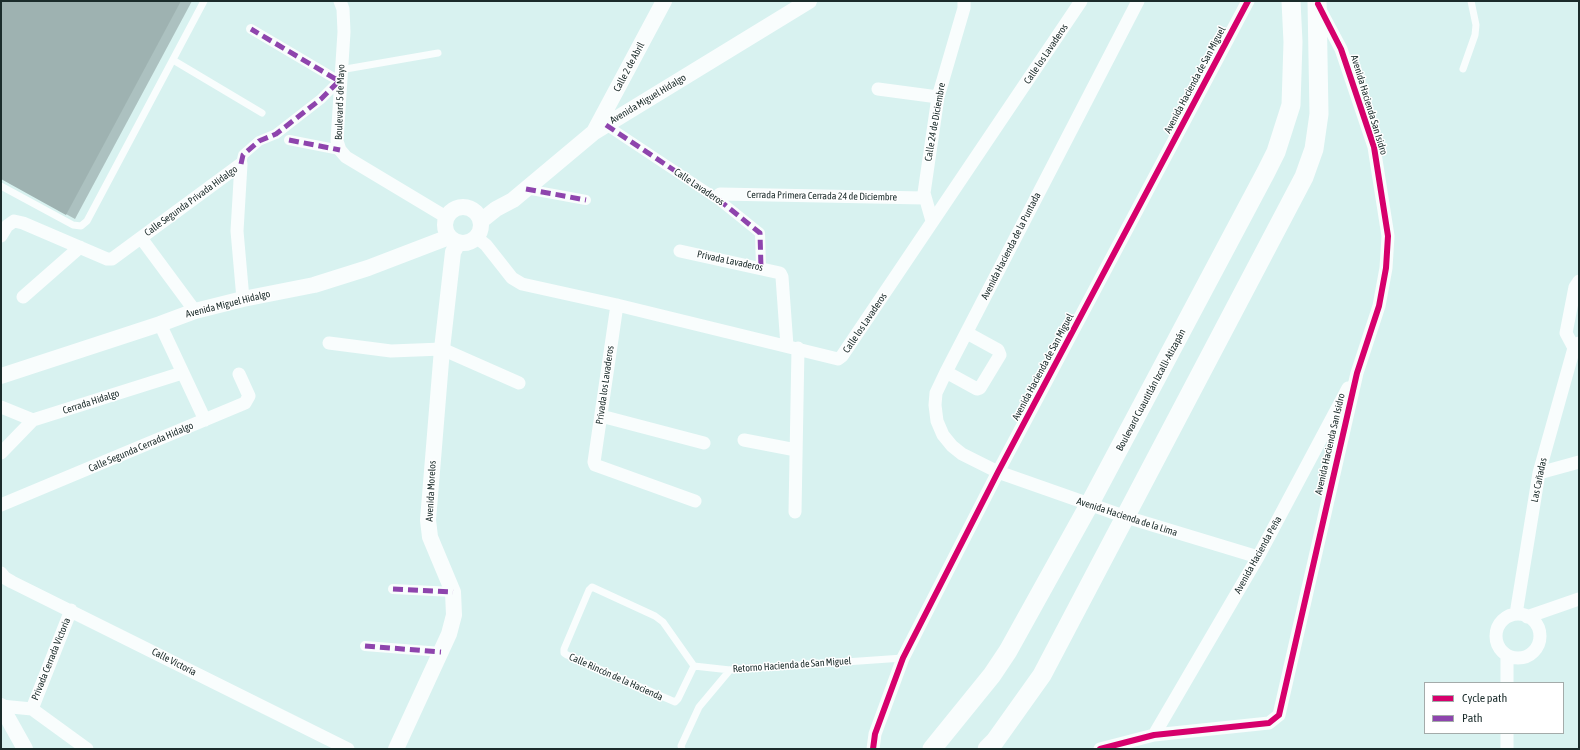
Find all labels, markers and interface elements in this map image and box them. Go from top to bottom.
street label: Calle los Lavaderos [1021,22,1071,86]
street label: Avenida Hacienda de San Miguel [1162,25,1228,135]
street label: Calle 2 de Abril [611,40,647,94]
street label: Avenida Hacienda San Isidro [1348,54,1390,156]
street label: Boulevard 5 de Mayo [333,64,347,140]
street label: Avenida Miguel Hidalgo [608,71,688,127]
street label: Calle 24 de Diciembre [922,82,948,162]
street label: Calle Segunda Privada Hidalgo [142,163,240,239]
street label: Calle Lavaderos [672,166,726,208]
street label: Cerrada Primera Cerrada 24 de Diciembre [747,189,897,203]
street label: Avenida Hacienda de la Puntada [979,190,1043,302]
street label: Privada Lavaderos [696,248,764,274]
street label: Avenida Miguel Hidalgo [184,288,272,320]
street label: Calle los Lavaderos [840,291,890,355]
street label: Avenida Hacienda de San Miguel [1010,312,1076,422]
street label: Boulevard Cuautitlán Izcalli-Atizapán [1114,327,1188,453]
street label: Privada los Lavaderos [594,345,616,425]
street label: Cerrada Hidalgo [61,387,121,417]
street label: Avenida Hacienda San Isidro [1312,392,1348,496]
street label: Calle Segunda Cerrada Hidalgo [87,419,195,475]
street label: Las Cañadas [1528,457,1550,503]
street label: Avenida Morelos [423,460,439,522]
street label: Avenida Hacienda de la Lima [1075,495,1179,539]
street label: Avenida Hacienda Peña [1232,514,1284,596]
street label: Privada Cerrada Victoria [29,616,73,702]
street label: Calle Victoria [150,646,198,678]
street label: Calle Rincón de la Hacienda [567,651,665,703]
street label: Retorno Hacienda de San Miguel [732,655,852,675]
legend [1424,682,1564,734]
text: Cycle path [1462,691,1507,705]
text: Path [1462,711,1483,725]

